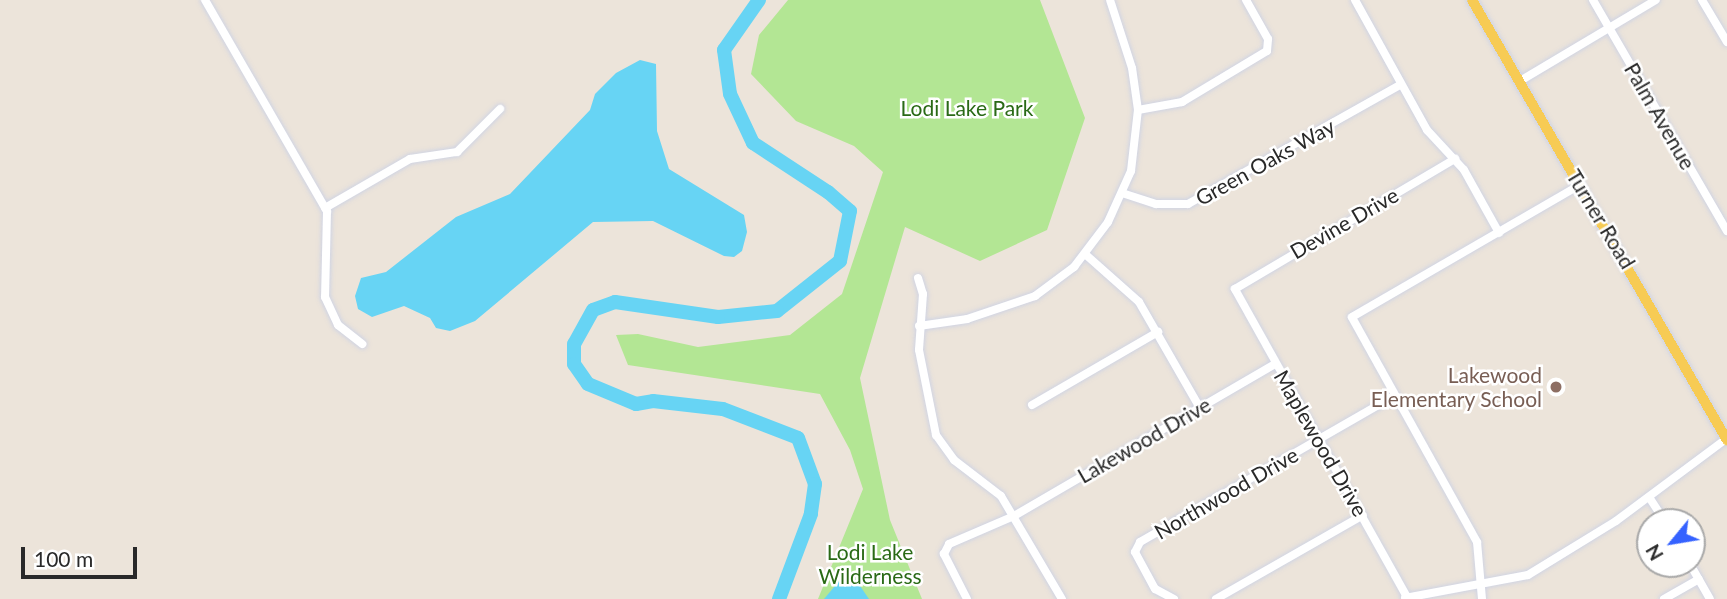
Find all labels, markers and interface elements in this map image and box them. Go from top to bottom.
street label: Palm Avenue [1619,58,1701,174]
park label: Lodi Lake Park [901,95,1033,121]
street label: Green Oaks Way [1191,113,1339,211]
street label: Turner Road [1561,165,1641,273]
street label: Devine Drive [1285,182,1403,264]
place label: Lakewood Elementary School [1370,362,1542,412]
street label: Maplewood Drive [1269,365,1373,521]
marker: Lakewood Elementary School [1548,379,1564,395]
street label: Lakewood Drive [1073,392,1215,488]
street label: Northwood Drive [1150,442,1302,544]
north arrow [1636,508,1706,578]
scale bar [24,532,140,576]
park label: Lodi Lake Wilderness [818,539,922,589]
text: N [1640,541,1668,565]
text: 100 m [34,546,93,571]

